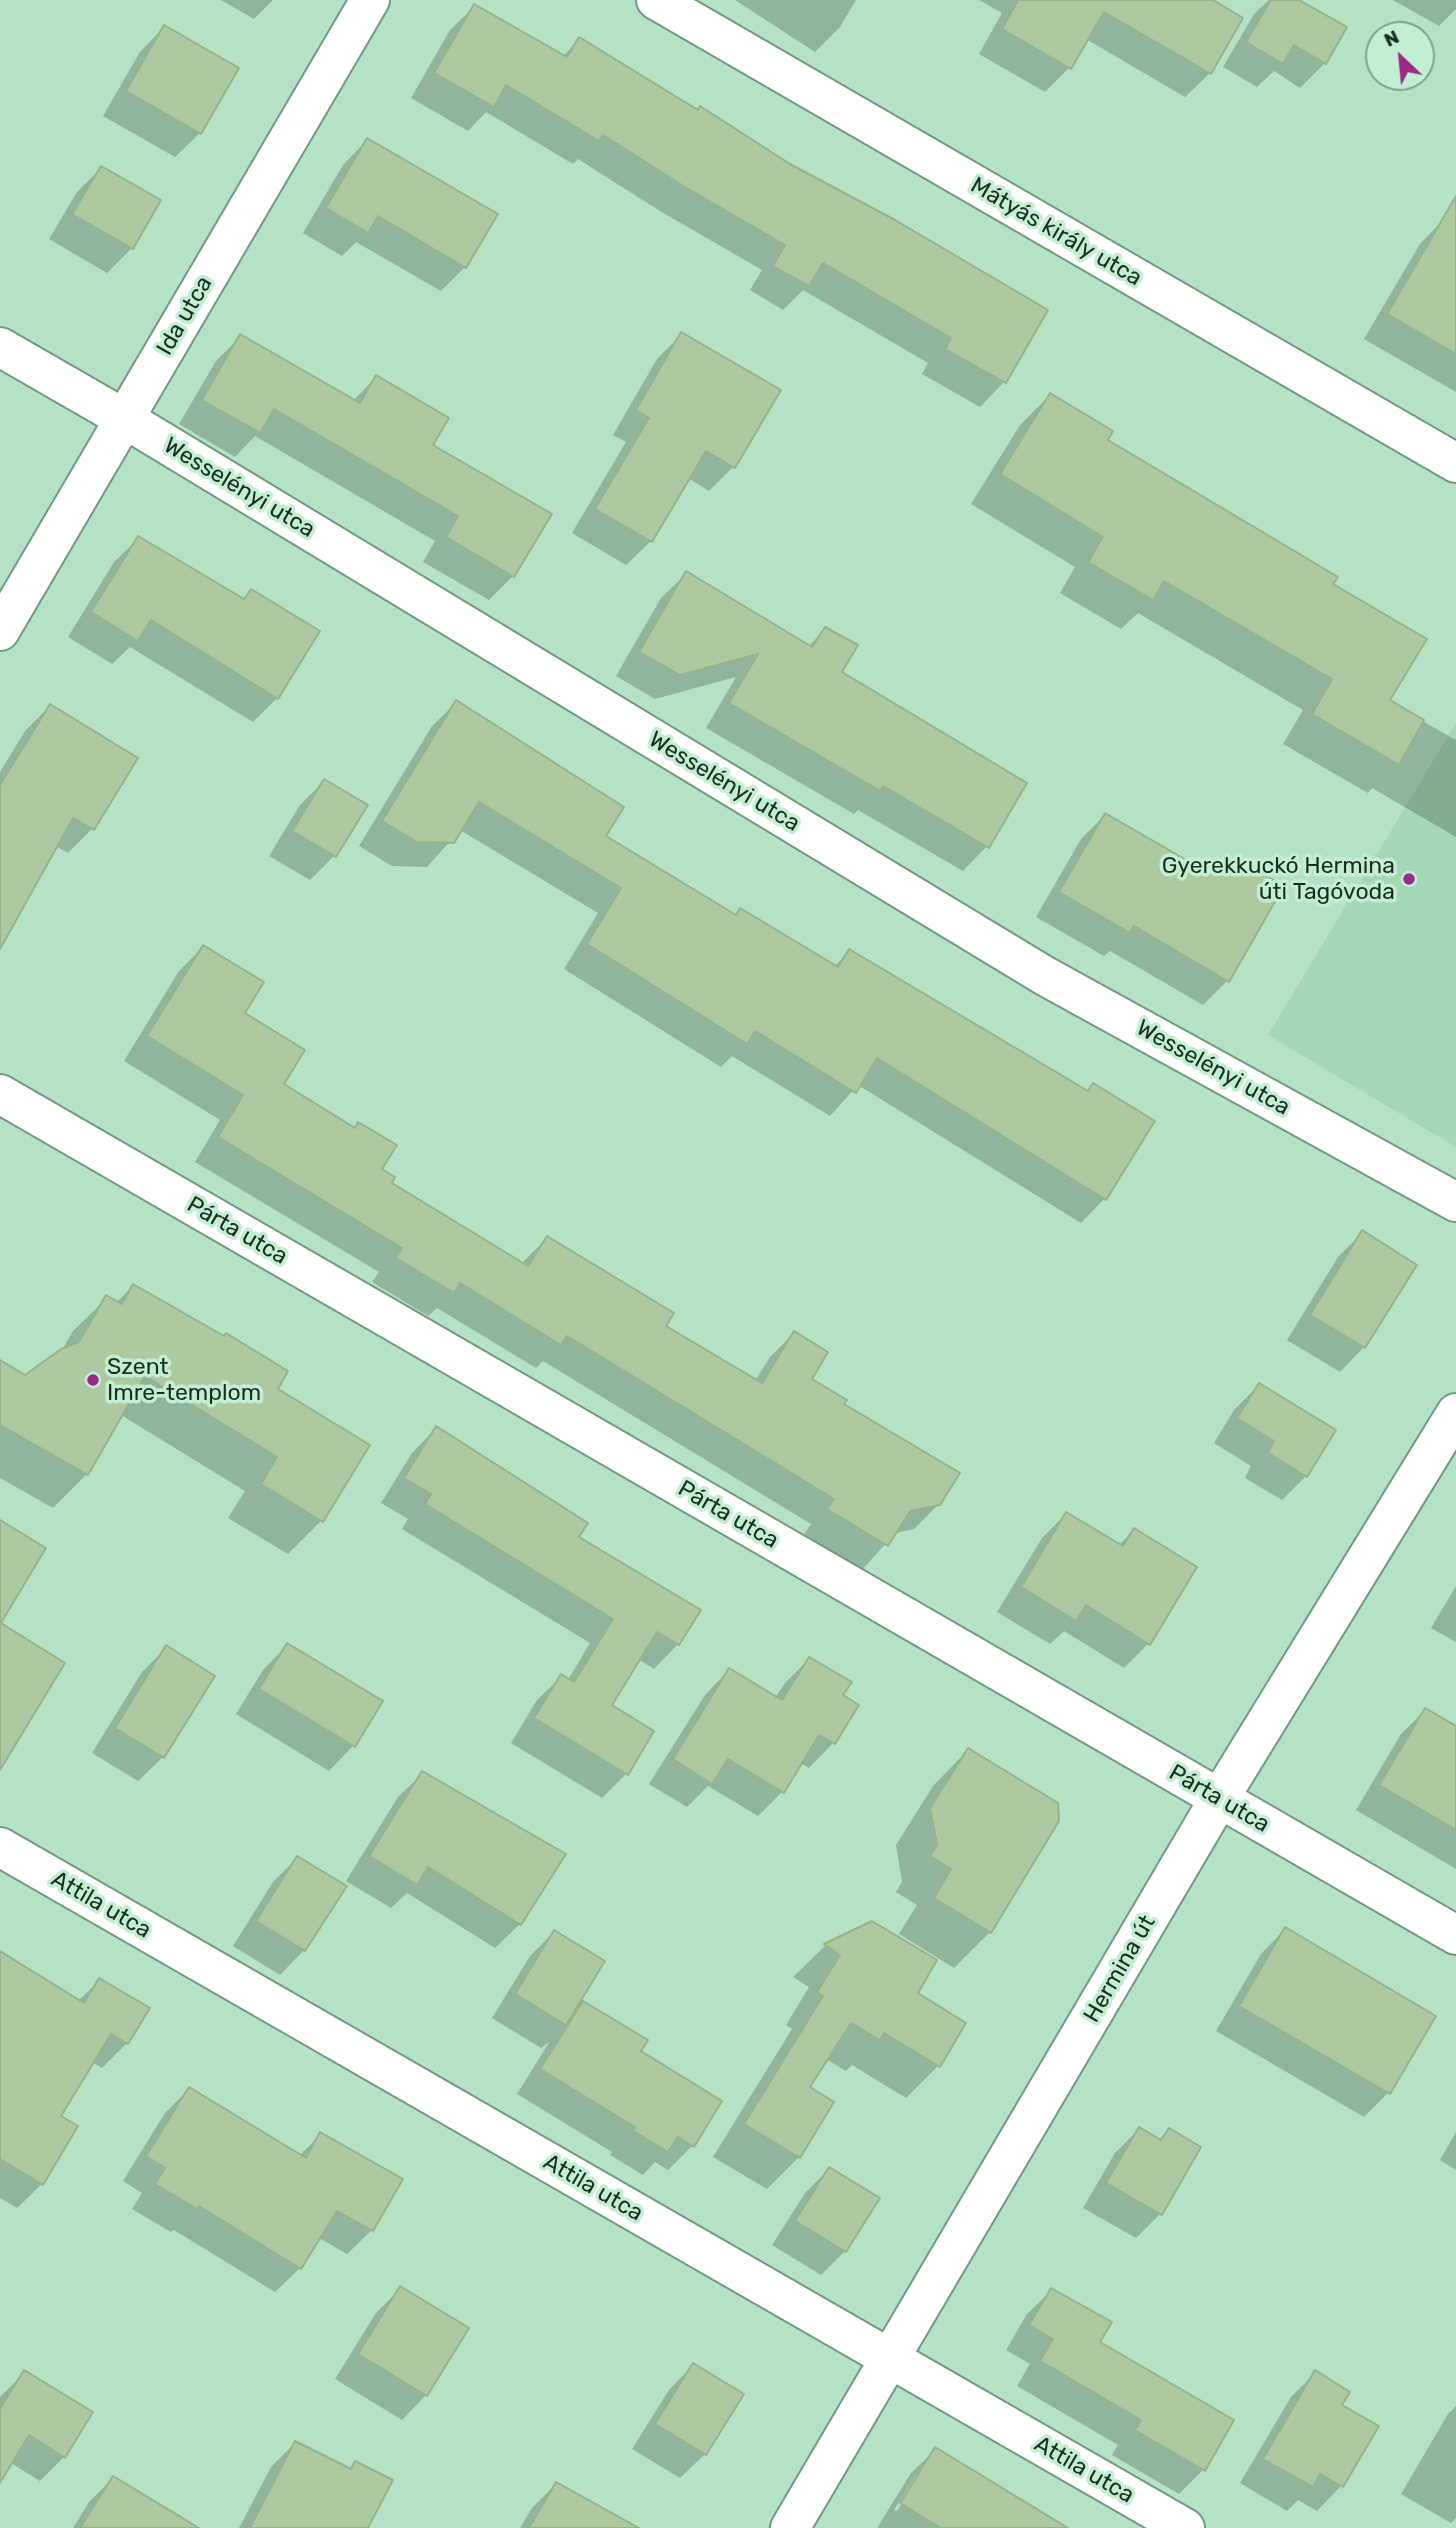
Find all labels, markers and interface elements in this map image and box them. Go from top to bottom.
north arrow [1365,21,1435,91]
text: N [1380,25,1403,52]
street label: Mátyás király utca [966,172,1146,292]
street label: Ida utca [151,272,219,360]
street label: Wesselényi utca [158,432,320,544]
street label: Wesselényi utca [643,726,805,838]
place label: Gyerekkuckó Hermina úti Tagóvoda [1162,852,1395,906]
marker: Gyerekkuckó Hermina úti Tagóvoda [1401,871,1417,887]
street label: Wesselényi utca [1131,1014,1295,1122]
street label: Párta utca [182,1191,292,1271]
place label: Szent Imre-templom [107,1353,261,1407]
marker: Szent Imre-templom [85,1372,101,1388]
street label: Párta utca [673,1475,783,1555]
street label: Párta utca [1164,1759,1274,1839]
street label: Attila utca [46,1865,156,1945]
street label: Hermina út [1078,1911,1162,2027]
street label: Attila utca [538,2148,648,2228]
street label: Attila utca [1029,2430,1139,2510]

